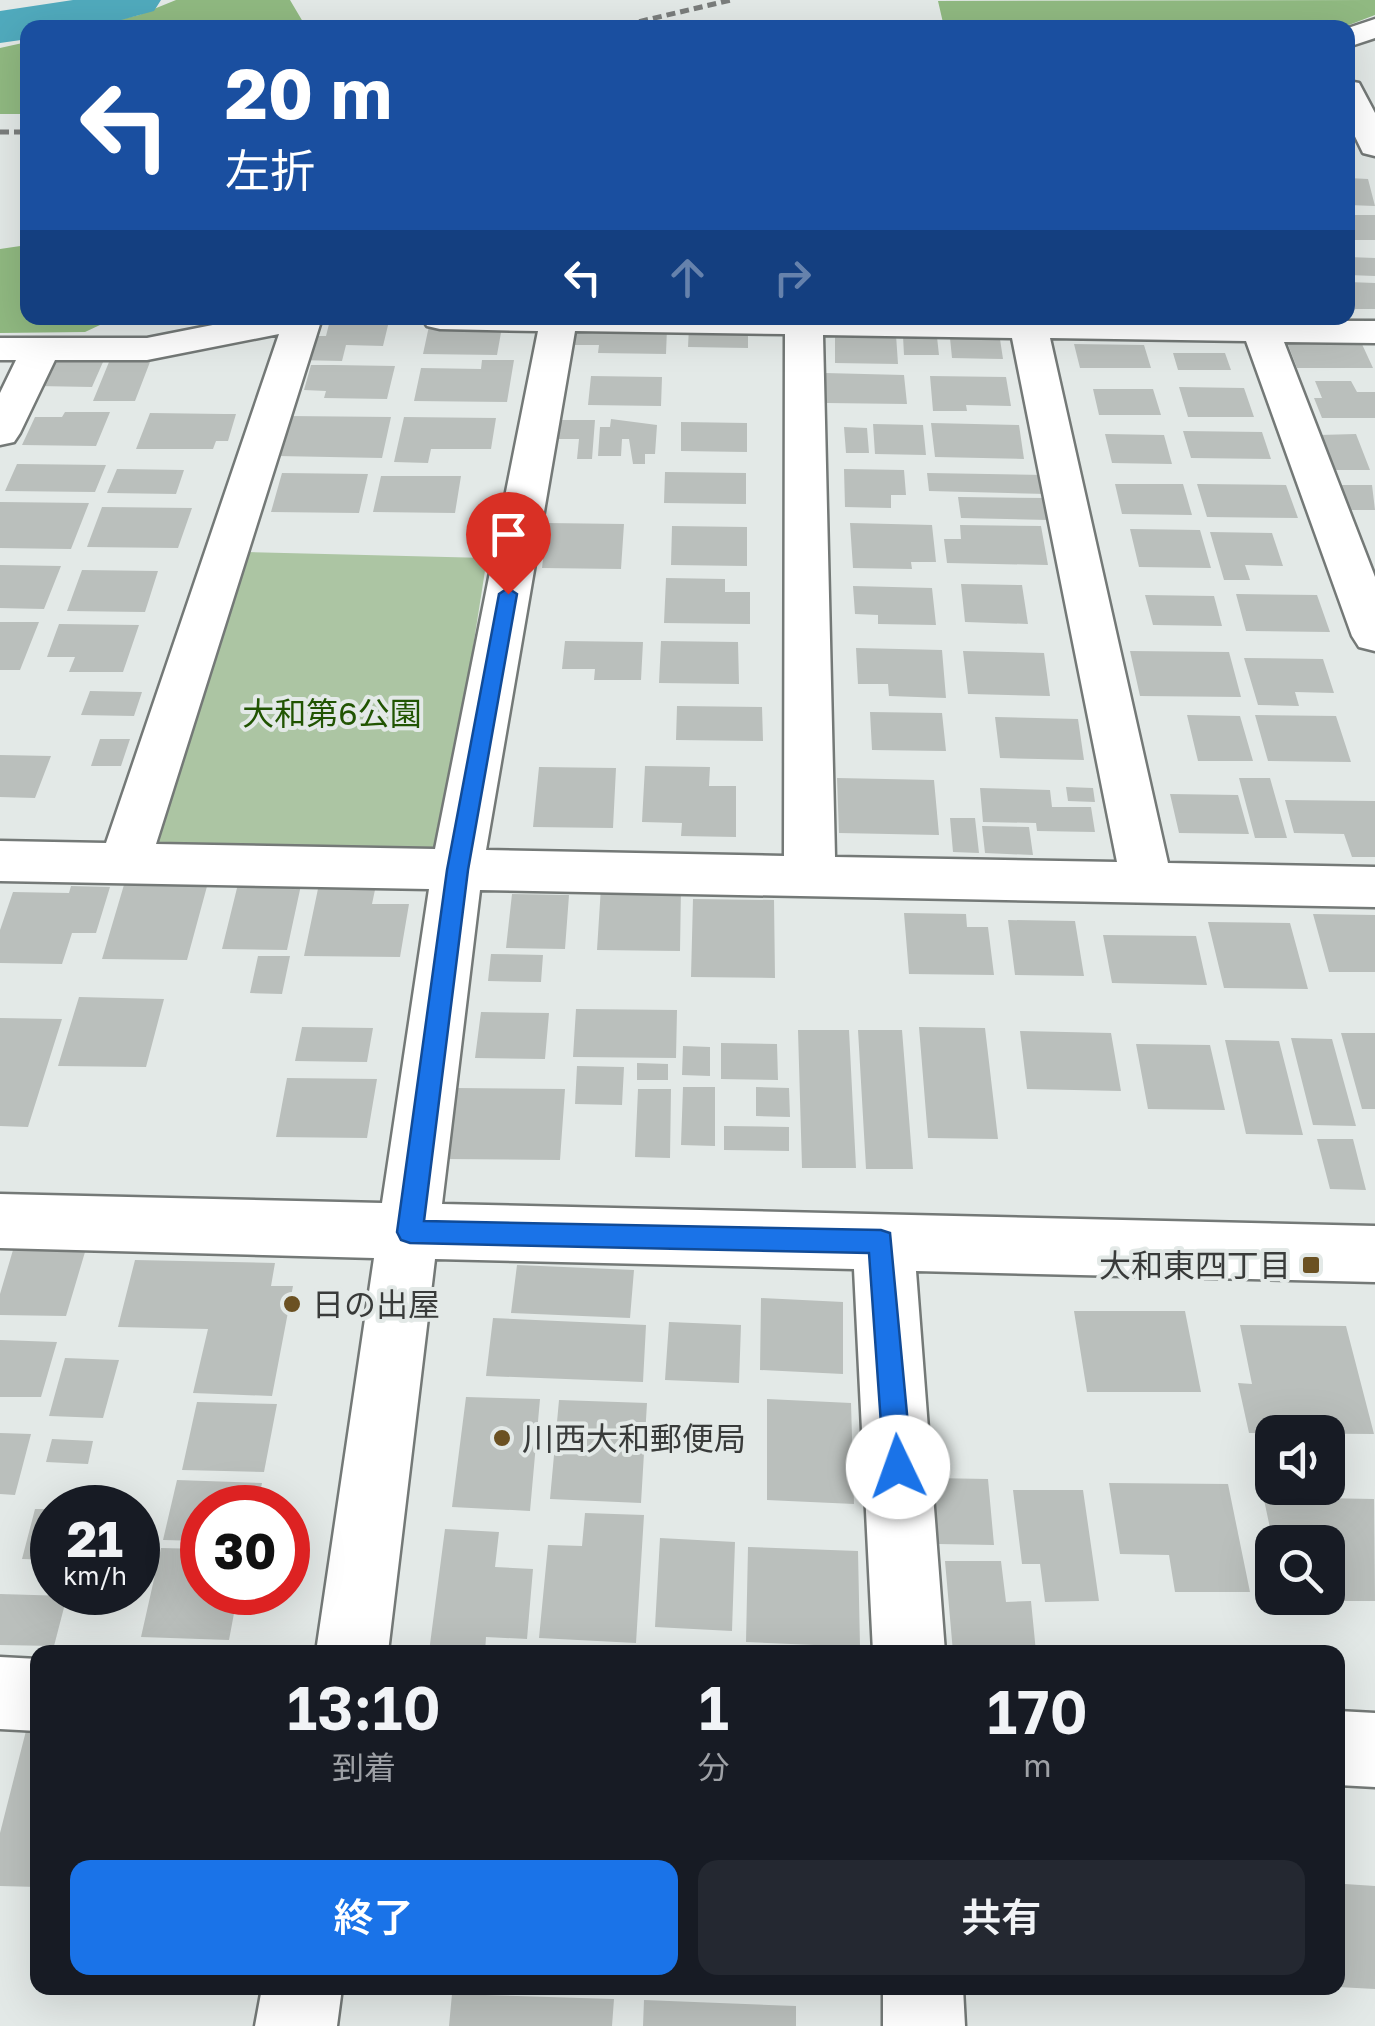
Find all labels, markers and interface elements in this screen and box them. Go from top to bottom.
text: 20 m [225,50,392,134]
icon: left [60,60,190,190]
text: 左折 [225,143,315,197]
icon: left [555,250,610,305]
icon: ahead [660,250,715,305]
icon: right [765,250,820,305]
pin [466,492,551,595]
icon: arrive [481,507,536,562]
park label: 大和第6公園 [242,694,422,732]
place label: 大和東四丁目 [1099,1246,1291,1284]
marker: 大和東四丁目 [1300,1254,1322,1276]
place label: 日の出屋 [312,1285,440,1323]
marker: 日の出屋 [281,1293,303,1315]
position arrow [846,1415,950,1519]
map controls [1255,1415,1345,1615]
button: sound [1255,1415,1345,1505]
place label: 川西大和郵便局 [522,1419,746,1457]
marker: 川西大和郵便局 [491,1427,513,1449]
speed limit sign: 30 [180,1485,310,1615]
text: 21 [67,1508,123,1568]
button: search [1255,1525,1345,1615]
text: km/h [63,1560,127,1591]
text: 13:10 [287,1671,441,1743]
text: 1 [699,1671,729,1743]
text: 170 [987,1675,1088,1747]
text: m [1023,1746,1052,1784]
text: 到着 [332,1748,396,1786]
text: 分 [698,1748,730,1786]
button: 終了 [70,1860,678,1975]
button: 共有 [698,1860,1305,1975]

